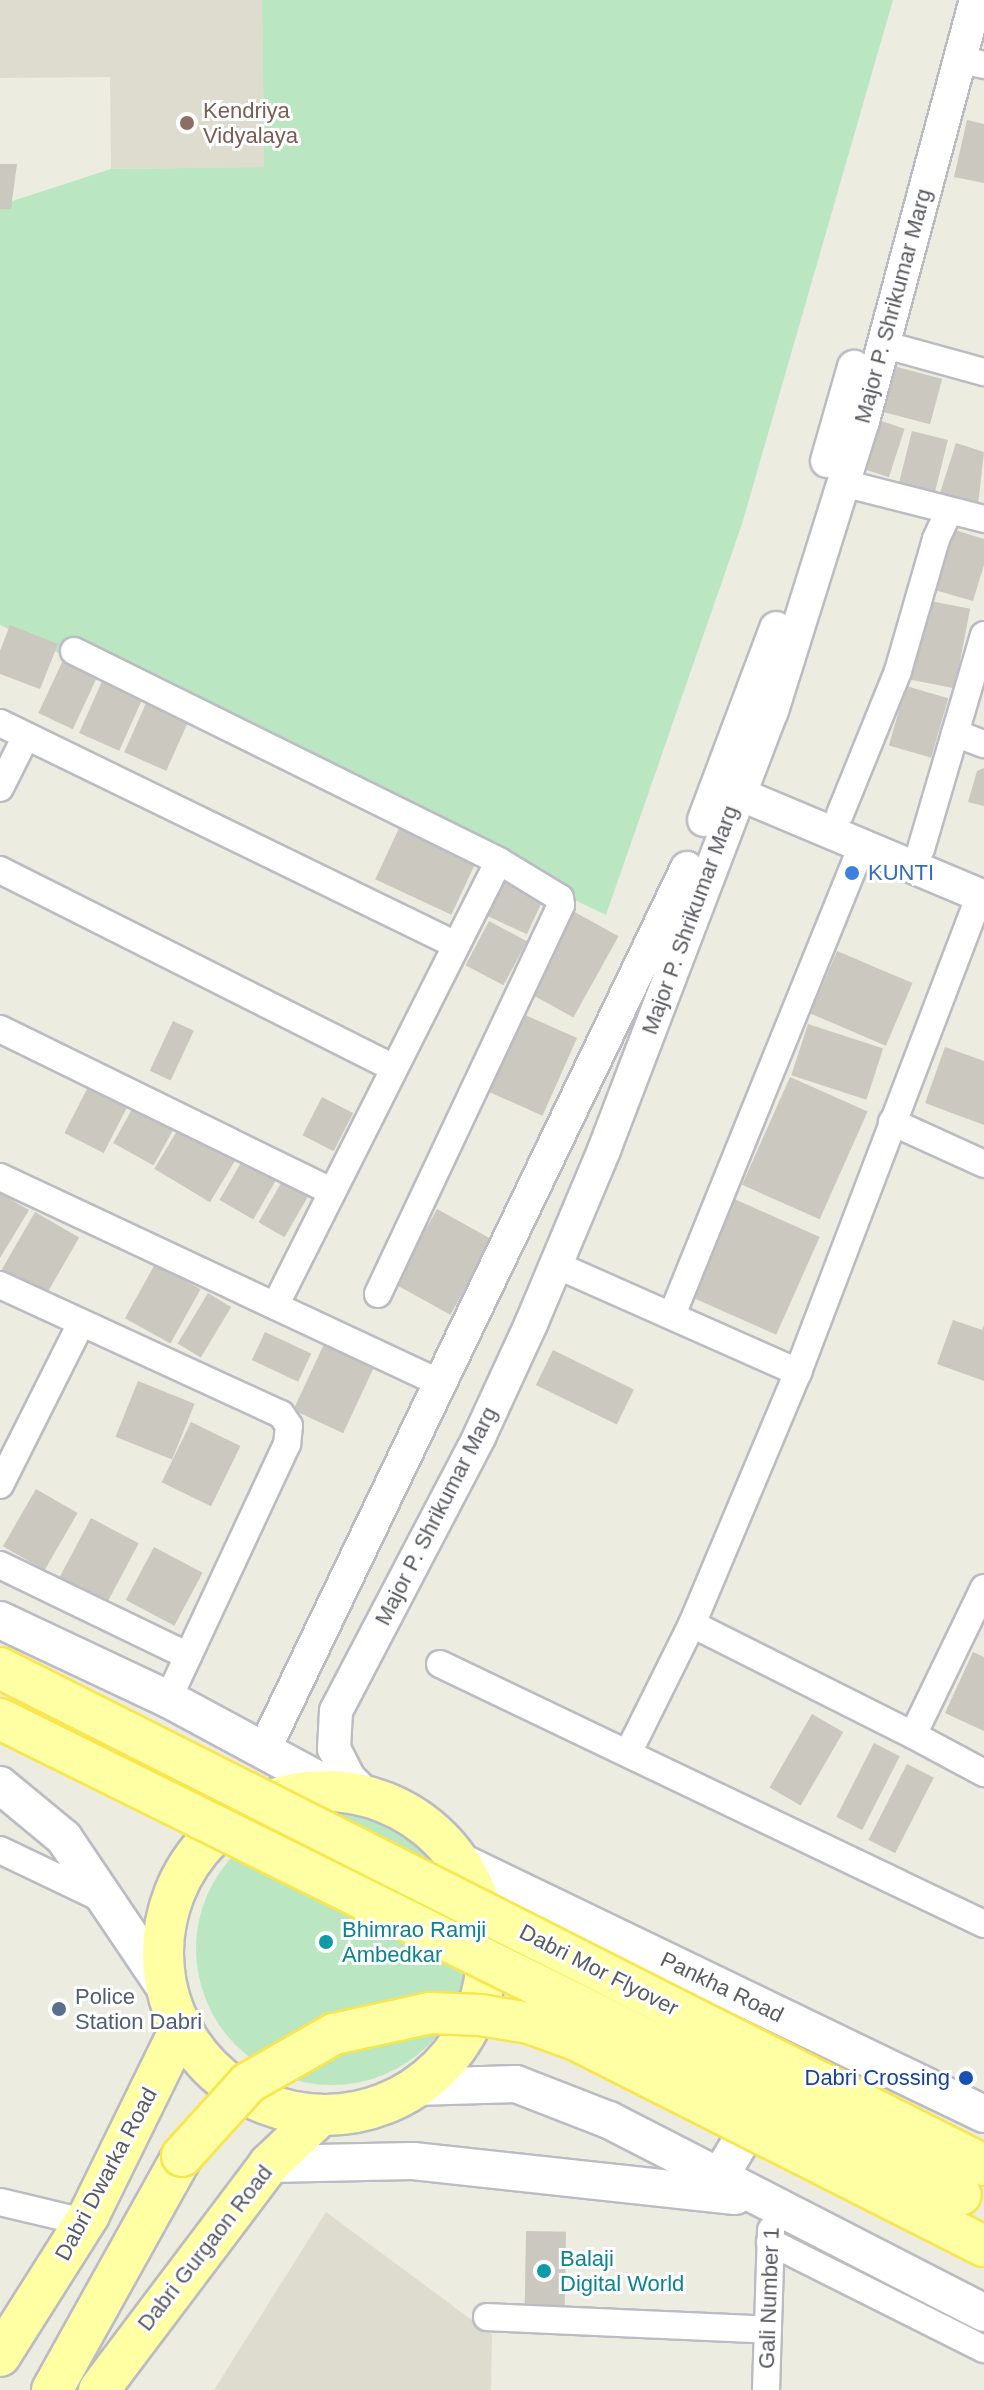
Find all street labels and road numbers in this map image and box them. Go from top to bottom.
street label: Major P. Shrikumar Marg [849,186,937,426]
street label: Major P. Shrikumar Marg [636,802,744,1038]
street label: Major P. Shrikumar Marg [369,1402,503,1630]
street label: Dabri Mor Flyover [515,1919,683,2021]
street label: Pankha Road [656,1946,788,2028]
street label: Dabri Dwarka Road [49,2083,163,2265]
street label: Dabri Gurgaon Road [132,2160,278,2336]
street label: Gali Number 1 [753,2227,785,2369]

